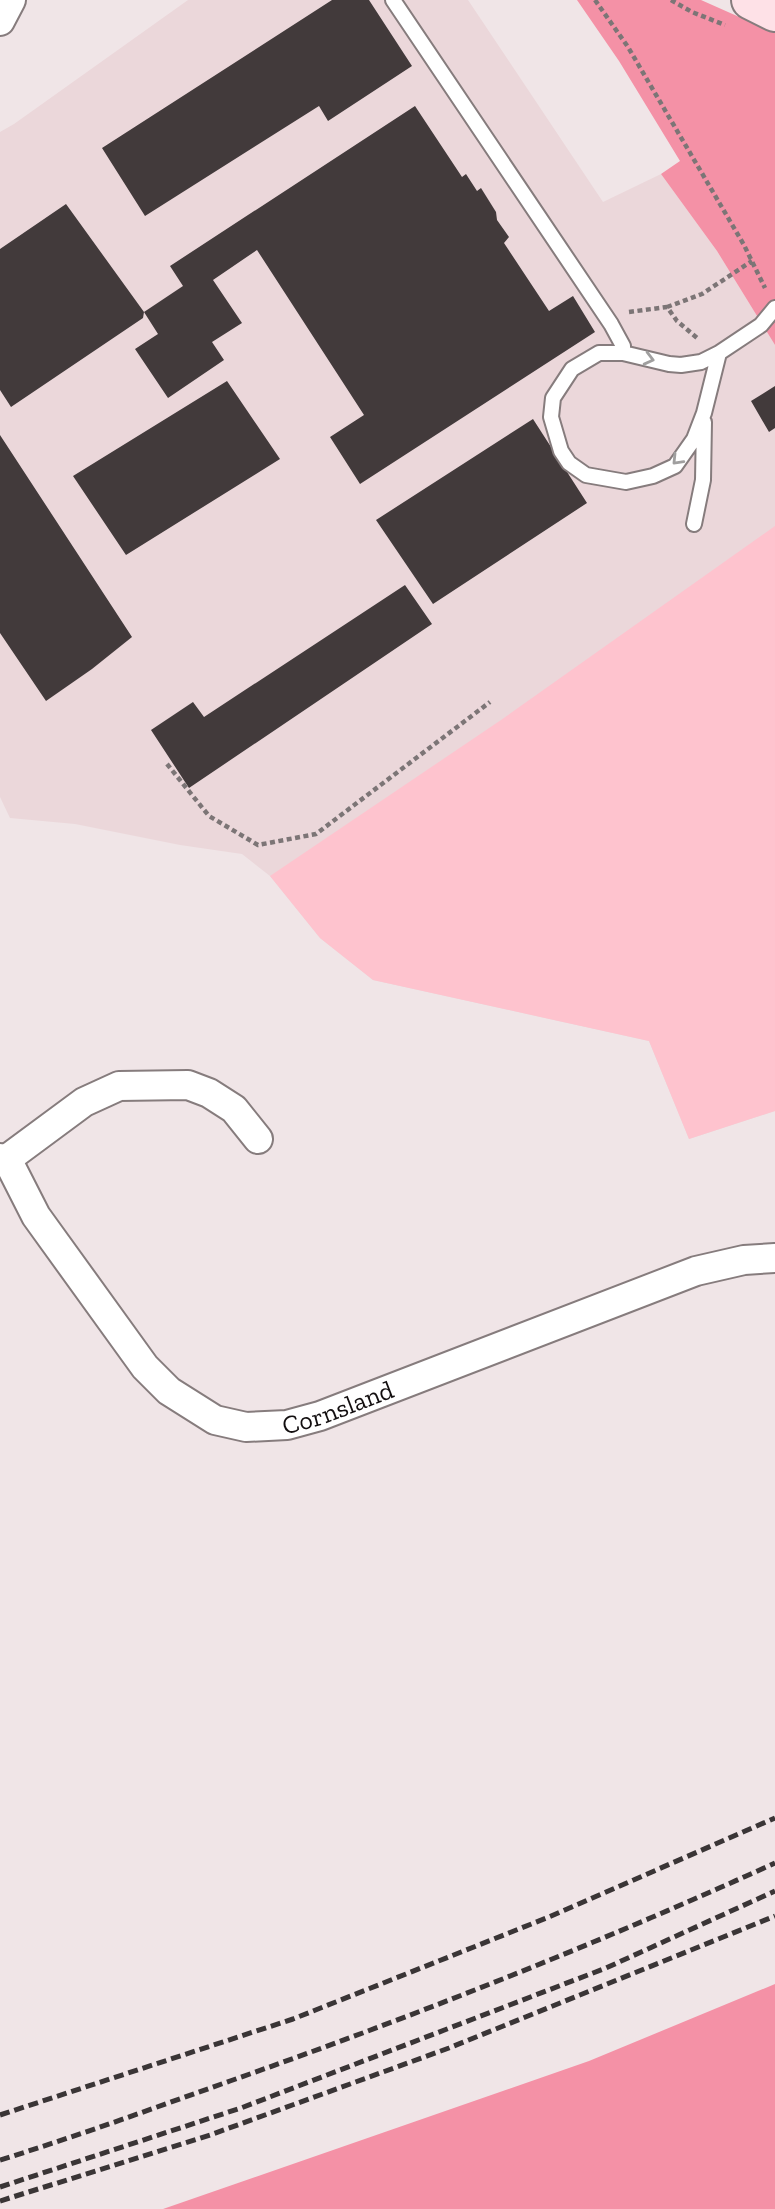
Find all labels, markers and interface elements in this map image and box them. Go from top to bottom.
one-way arrow [643,351,655,365]
one-way arrow [673,451,685,464]
street label: Cornsland [279,1373,398,1442]

